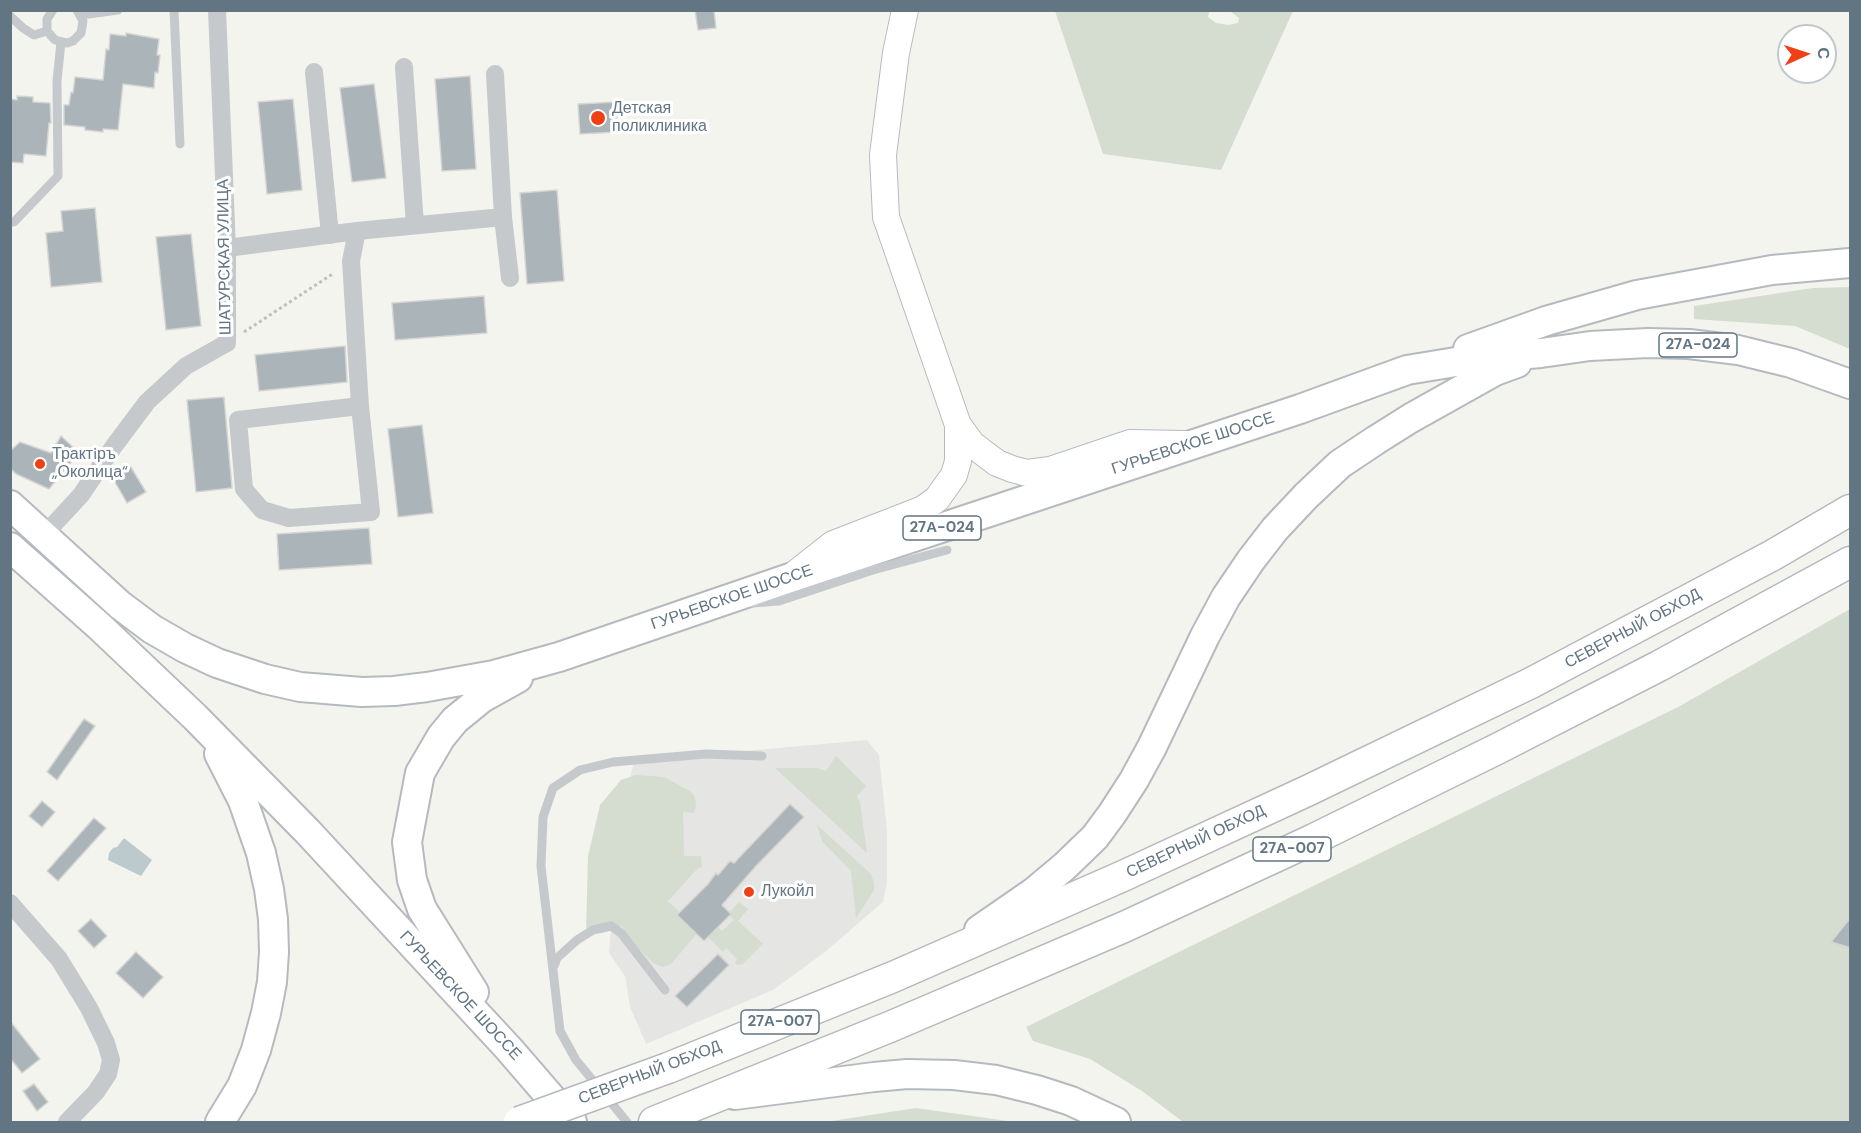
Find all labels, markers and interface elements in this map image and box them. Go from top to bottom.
north arrow [1777,24,1837,84]
text: С [1813,47,1834,59]
place label: Детская поликлиника [612,99,707,137]
marker: Детская поликлиника [589,109,607,127]
street label: ШАТУРСКАЯ УЛИЦА [214,179,236,335]
road number: 27А-024 [1659,333,1737,357]
street label: ГУРЬЕВСКОЕ ШОССЕ [1109,409,1277,479]
place label: Трактiръ „Околица“ [52,445,128,483]
marker: Трактiръ „Околица“ [33,457,47,471]
road number: 27А-024 [903,516,981,540]
street label: ГУРЬЕВСКОЕ ШОССЕ [649,561,815,635]
street label: СЕВЕРНЫЙ ОБХОД [1562,585,1704,673]
street label: СЕВЕРНЫЙ ОБХОД [1123,801,1269,883]
road number: 27А-007 [1253,837,1331,861]
place label: Лукойл [761,882,814,902]
marker: Лукойл [742,885,756,899]
street label: ГУРЬЕВСКОЕ ШОССЕ [395,927,525,1065]
road number: 27А-007 [741,1010,819,1034]
street label: СЕВЕРНЫЙ ОБХОД [576,1037,724,1109]

